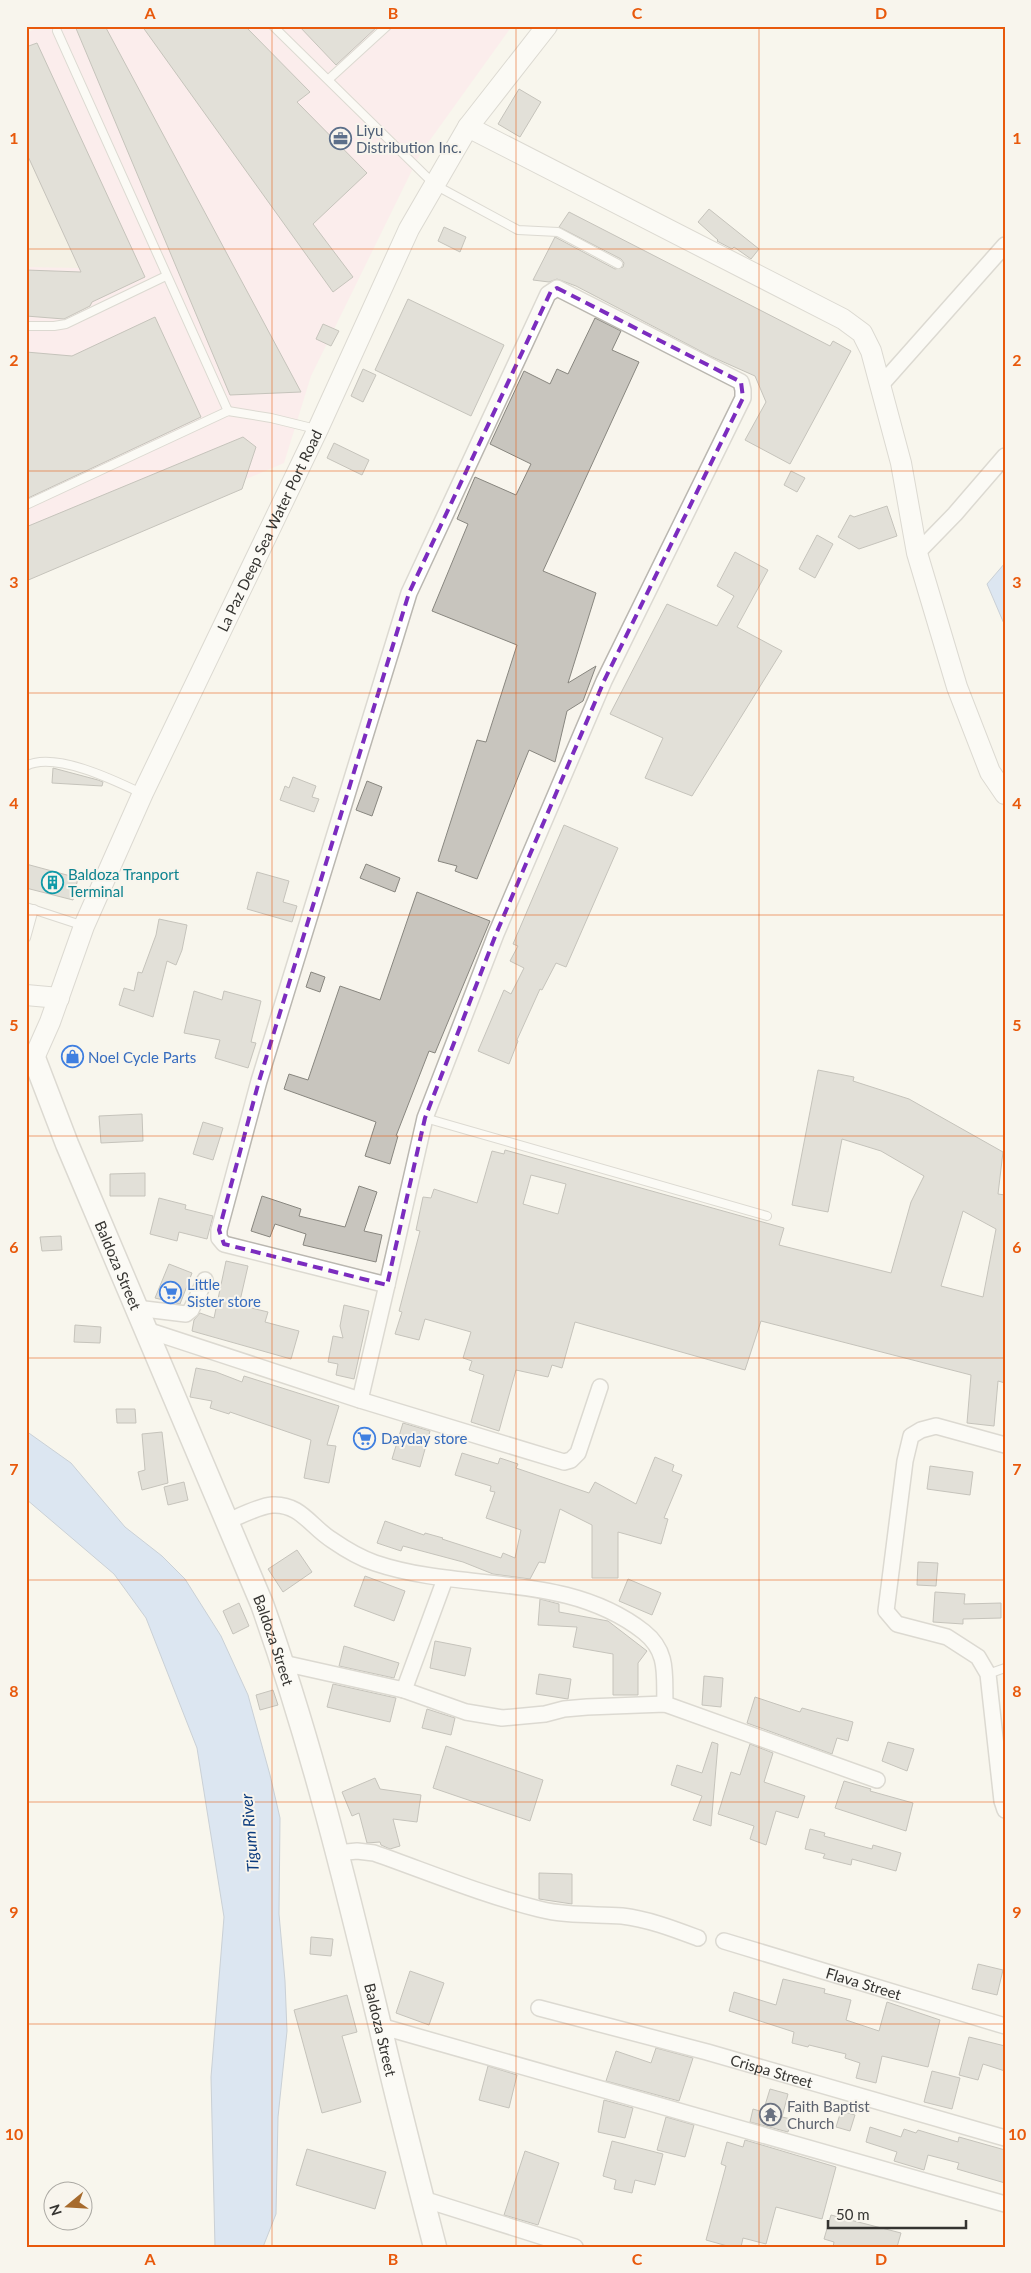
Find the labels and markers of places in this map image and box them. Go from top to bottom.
place label: Liyu Distribution Inc. [356,121,462,156]
office icon: Liyu Distribution Inc. [328,127,352,151]
place label: Baldoza Tranport Terminal [68,865,180,900]
building icon: Baldoza Tranport Terminal [40,871,64,895]
shop icon: Noel Cycle Parts [60,1045,84,1069]
place label: Noel Cycle Parts [88,1048,196,1066]
place label: Little Sister store [187,1275,261,1310]
supermarket icon: Little Sister store [159,1281,183,1305]
supermarket icon: Dayday store [353,1426,377,1450]
place label: Dayday store [381,1429,467,1447]
place label: Faith Baptist Church [787,2097,870,2132]
temple icon: Faith Baptist Church [759,2103,783,2127]

